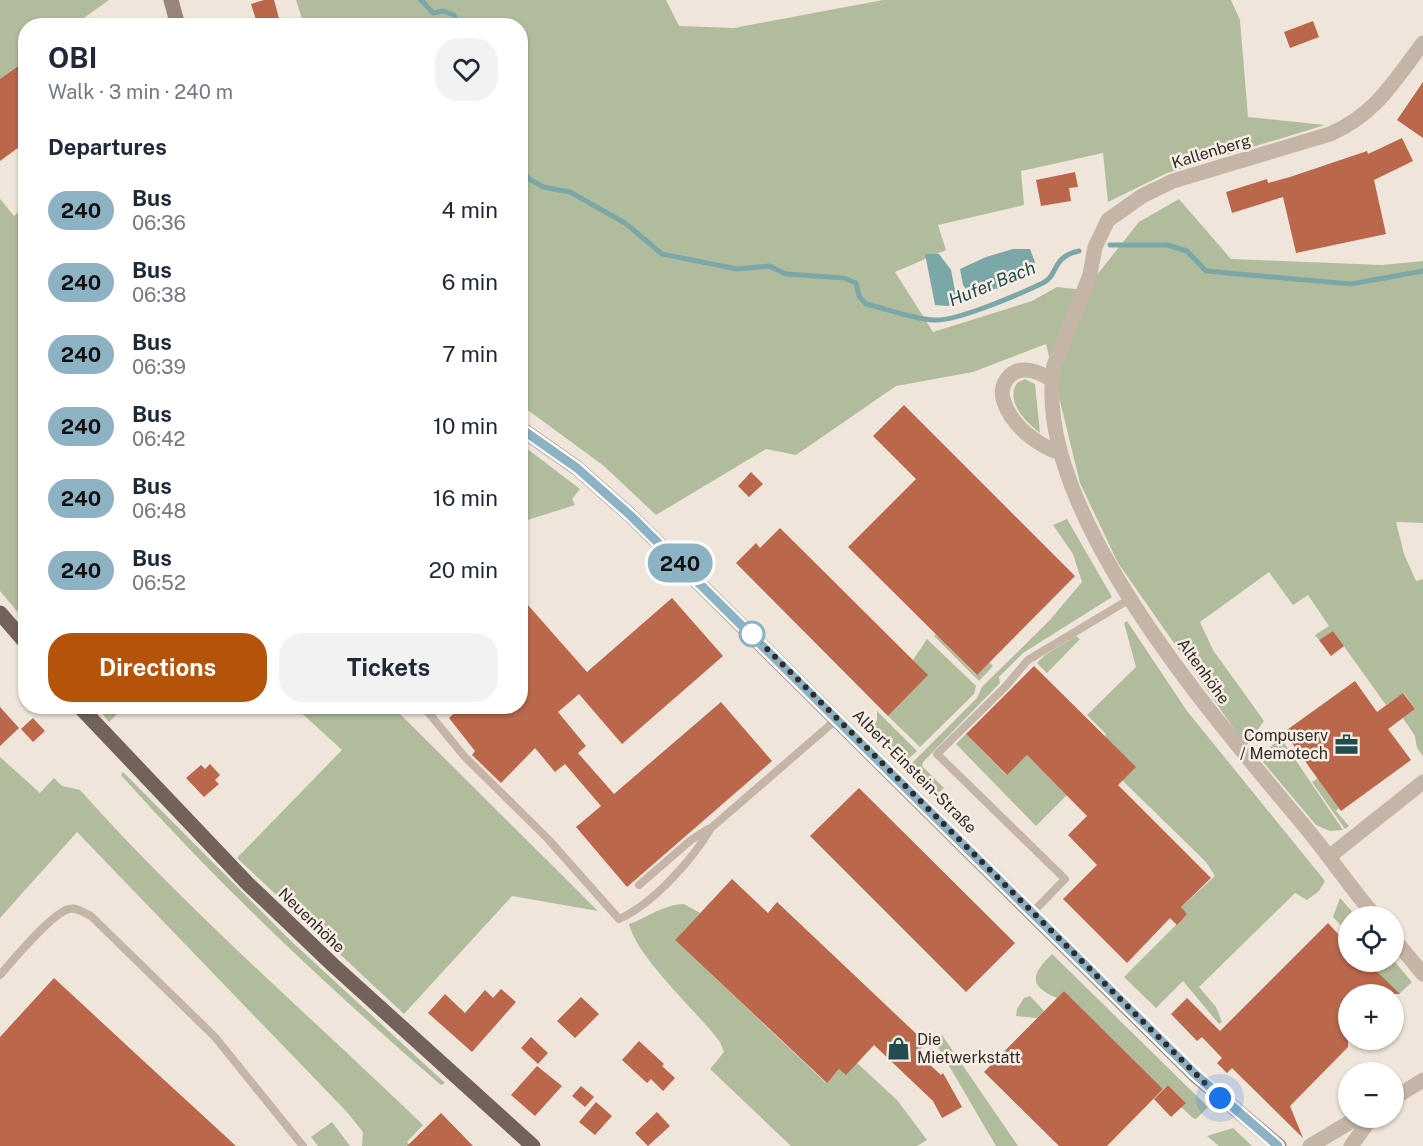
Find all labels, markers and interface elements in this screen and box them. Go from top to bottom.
button: heart [435,38,498,101]
text: OBI [48,41,97,74]
text: Walk · 3 min · 240 m [48,80,233,104]
street label: Kallenberg [1169,130,1253,172]
text: Departures [48,134,167,160]
text: Bus [132,185,172,211]
text: 4 min [442,197,498,223]
text: 240 [61,198,101,223]
text: 06:36 [132,211,186,235]
text: Bus [132,257,172,283]
water label: Hufer Bach [945,257,1038,310]
text: 6 min [442,269,498,295]
text: 240 [61,270,101,295]
text: 06:38 [132,283,187,307]
text: Bus [132,329,172,355]
text: 7 min [442,341,498,367]
text: 240 [61,342,101,367]
text: 06:39 [132,355,186,379]
text: Bus [132,401,172,427]
text: 10 min [433,413,498,439]
text: 240 [61,414,101,439]
text: 06:42 [132,427,185,451]
text: Bus [132,473,172,499]
text: 16 min [433,485,498,511]
text: 240 [61,486,101,511]
text: 06:48 [132,499,186,523]
line badge: 240 [646,544,714,582]
text: Bus [132,545,172,571]
text: 240 [660,551,700,576]
text: 20 min [429,557,498,583]
text: 240 [61,558,101,583]
text: 06:52 [132,571,186,595]
unlabelled marker [739,621,765,647]
button: Directions [48,633,267,702]
button: Tickets [279,633,498,702]
street label: Altenhöhe [1173,635,1234,708]
street label: Albert-Einstein-Straße [849,705,981,837]
place label: Compuserv / Memotech [1240,726,1328,763]
office icon: Compuserv / Memotech [1333,731,1359,757]
street label: Neuenhöhe [274,884,349,957]
map controls [1338,906,1404,1128]
button: locate [1338,906,1404,972]
button: + [1338,984,1404,1050]
place label: Die Mietwerkstatt [917,1030,1021,1067]
shop icon: Die Mietwerkstatt [886,1035,912,1061]
button: − [1338,1062,1404,1128]
your location [1205,1083,1235,1113]

